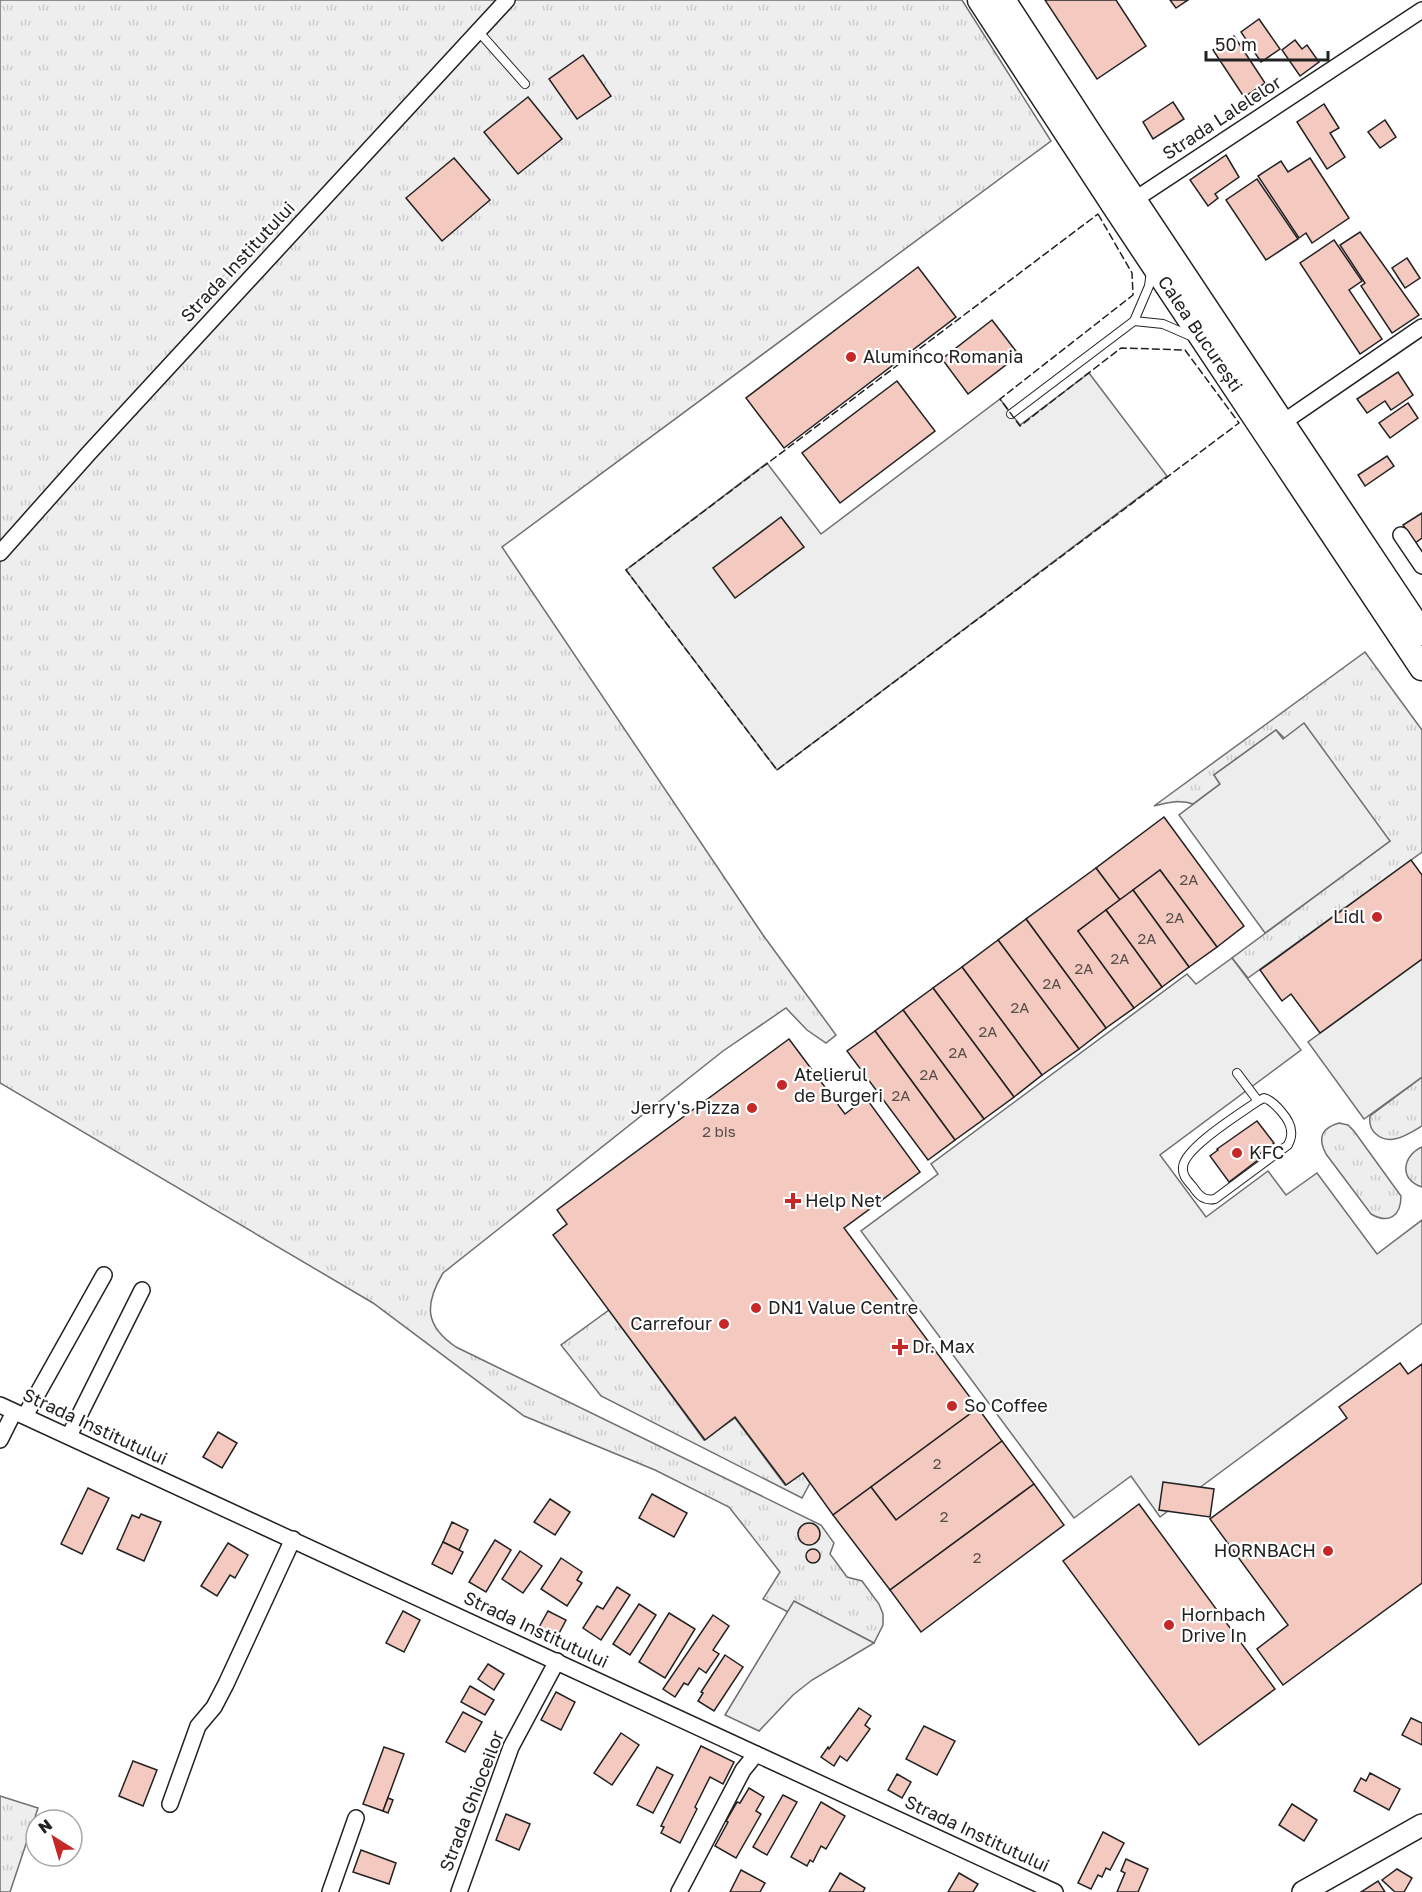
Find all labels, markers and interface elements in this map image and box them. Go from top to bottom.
scale bar [1206,24,1328,62]
text: 50 m [1215,33,1257,55]
street label: Strada Lalelelor [1158,71,1285,164]
street label: Strada Institutului [176,196,299,326]
street label: Calea București [1154,271,1248,396]
place label: Aluminco Romania [863,345,1023,367]
marker: Aluminco Romania [844,350,858,364]
house number: 2A [1180,870,1198,888]
place label: Lidl [1333,905,1365,927]
house number: 2A [1166,908,1184,926]
marker: Lidl [1370,910,1384,924]
house number: 2A [1138,929,1156,947]
house number: 2A [1111,949,1129,967]
house number: 2A [1075,959,1093,977]
house number: 2A [1043,974,1061,992]
house number: 2A [1011,998,1029,1016]
house number: 2A [979,1022,997,1040]
house number: 2A [949,1043,967,1061]
place label: Atelierul de Burgeri [794,1063,883,1106]
house number: 2A [920,1065,938,1083]
marker: Atelierul de Burgeri [775,1078,789,1092]
house number: 2A [892,1086,910,1104]
place label: Jerry's Pizza [631,1096,740,1118]
marker: Jerry's Pizza [745,1101,759,1115]
house number: 2 bis [702,1122,736,1140]
place label: KFC [1249,1141,1284,1163]
marker: KFC [1230,1146,1244,1160]
place label: Help Net [805,1189,882,1211]
marker: Help Net [786,1194,800,1208]
place label: DN1 Value Centre [768,1296,918,1318]
marker: DN1 Value Centre [749,1301,763,1315]
place label: Carrefour [630,1312,712,1334]
marker: Carrefour [717,1317,731,1331]
place label: Dr. Max [912,1335,975,1357]
marker: Dr. Max [893,1340,907,1354]
street label: Strada Institutului [20,1383,171,1469]
place label: So Coffee [964,1394,1048,1416]
marker: So Coffee [945,1399,959,1413]
house number: 2 [933,1454,941,1472]
house number: 2 [940,1507,948,1525]
place label: HORNBACH [1214,1539,1316,1561]
marker: HORNBACH [1321,1544,1335,1558]
house number: 2 [973,1548,981,1566]
street label: Strada Institutului [461,1586,612,1672]
place label: Hornbach Drive In [1181,1603,1266,1646]
marker: Hornbach Drive In [1162,1618,1176,1632]
street label: Strada Ghioceilor [434,1727,508,1874]
street label: Strada Institutului [902,1790,1053,1876]
north arrow [24,1808,84,1868]
text: N [34,1814,56,1838]

